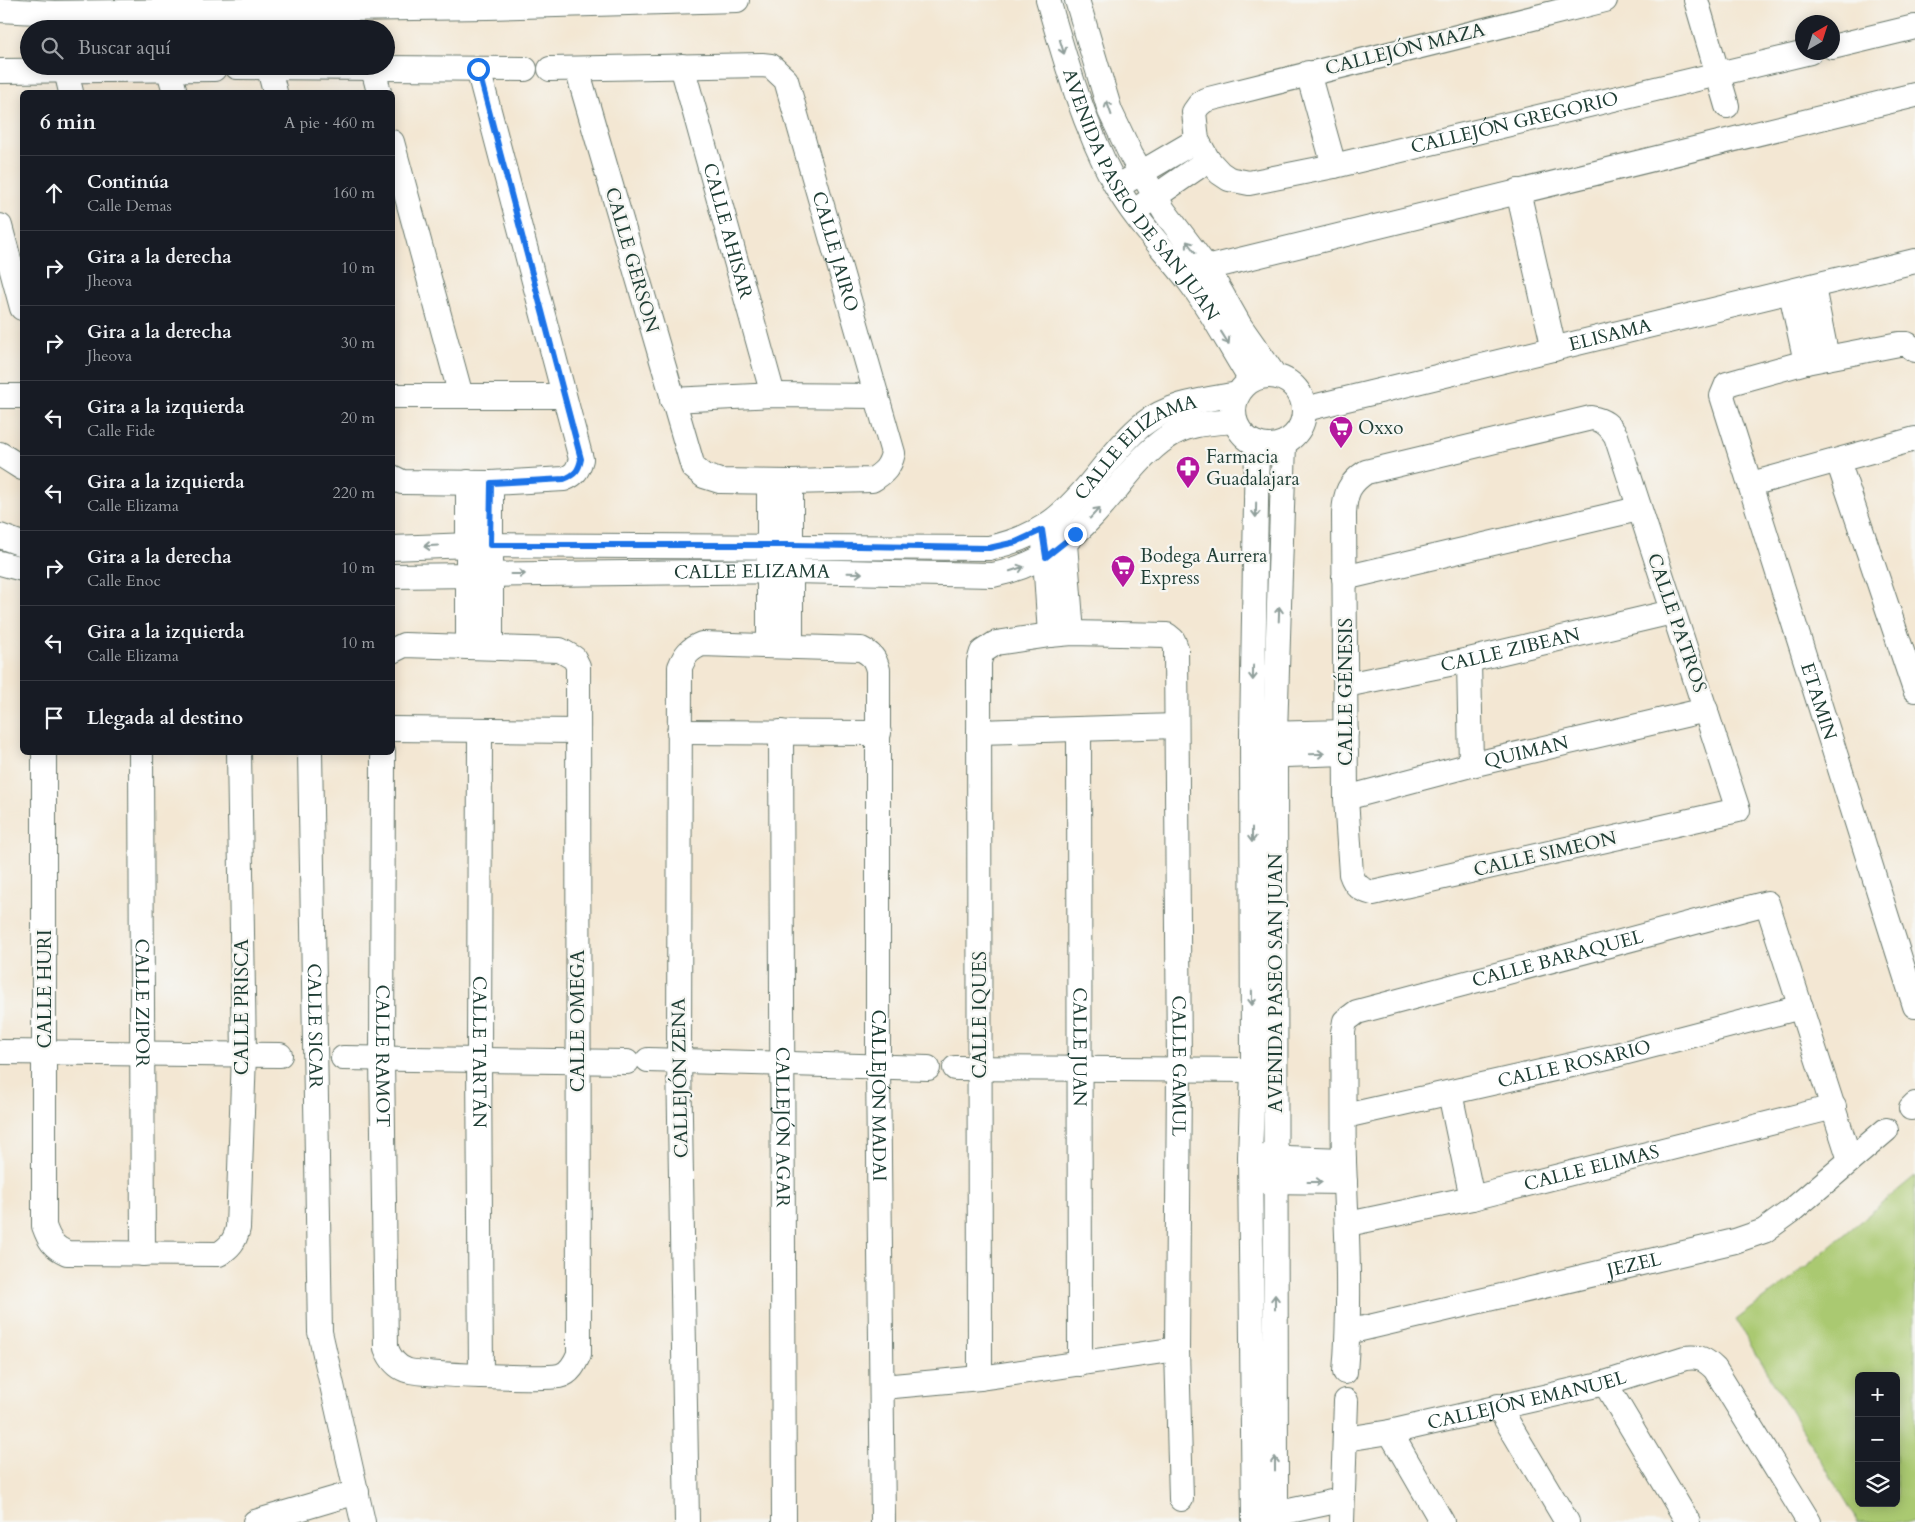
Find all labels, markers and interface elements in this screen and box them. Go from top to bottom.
street label: CALLEJÓN MAZA [1322,15,1488,81]
north arrow [1795,15,1840,60]
search box [20,20,395,75]
icon: search [38,34,66,62]
text: Buscar aquí [78,35,171,61]
one-way arrow [1057,38,1067,54]
route start [467,58,490,81]
street label: AVENIDA PASEO DE SAN JUAN [1056,65,1225,326]
street label: CALLEJÓN GREGORIO [1408,85,1621,160]
one-way arrow [1104,100,1114,116]
text: 6 min [40,108,96,137]
text: A pie · 460 m [284,112,375,134]
street label: CALLE AHISAR [696,160,759,303]
text: Continúa [87,169,169,195]
icon: ahead [40,179,68,207]
text: 160 m [333,182,375,204]
street label: CALLE GERSON [599,184,665,336]
street label: CALLE JAIRO [806,188,865,315]
text: Calle Demas [87,195,172,217]
one-way arrow [1186,241,1197,254]
text: Gira a la derecha [87,244,232,270]
icon: right [40,254,68,282]
text: 10 m [341,257,375,279]
text: Jheova [87,270,132,292]
street label: ELISAMA [1566,312,1655,358]
text: Gira a la derecha [87,319,232,345]
icon: right [40,329,68,357]
one-way arrow [1220,331,1230,345]
text: 30 m [341,332,375,354]
text: Jheova [87,345,132,367]
street label: CALLE ELIZAMA [1069,389,1200,506]
text: Gira a la izquierda [87,394,245,420]
icon: left [40,404,68,432]
text: 20 m [341,407,375,429]
supermarket icon: Oxxo [1328,415,1354,449]
place label: Oxxo [1358,415,1404,441]
text: Calle Fide [87,420,155,442]
place label: Farmacia Guadalajara [1206,444,1300,492]
pharmacy icon: Farmacia Guadalajara [1175,455,1201,489]
text: Gira a la izquierda [87,469,245,495]
icon: left [40,479,68,507]
text: 220 m [333,482,375,504]
text: Calle Elizama [87,495,179,517]
one-way arrow [1251,502,1260,518]
one-way arrow [1089,507,1101,519]
route end [1064,523,1087,546]
one-way arrow [423,542,439,551]
place label: Bodega Aurrera Express [1140,543,1267,591]
text: Gira a la derecha [87,544,232,570]
street label: CALLE PATROS [1641,550,1713,696]
icon: right [40,554,68,582]
supermarket icon: Bodega Aurrera Express [1110,554,1136,588]
text: 10 m [341,557,375,579]
street label: CALLE ELIZAMA [674,558,831,585]
one-way arrow [1008,564,1024,573]
one-way arrow [846,568,863,578]
one-way arrow [509,569,525,579]
text: Calle Enoc [87,570,161,592]
one-way arrow [1274,607,1283,623]
street label: CALLE GÉNESIS [1333,618,1359,766]
text: Gira a la izquierda [87,619,245,645]
street label: CALLE ZIBEAN [1438,621,1583,678]
icon: left [40,629,68,657]
text: 10 m [341,632,375,654]
text: Calle Elizama [87,645,179,667]
street label: ETAMIN [1794,659,1843,743]
one-way arrow [1248,664,1258,680]
icon: arrive [40,704,68,732]
text: Llegada al destino [87,705,243,731]
street label: QUIMAN [1481,730,1571,775]
one-way arrow [1308,750,1324,759]
street label: CALLE SIMEON [1471,825,1619,883]
one-way arrow [1247,826,1257,843]
street label: AVENIDA PASEO SAN JUAN [1263,853,1289,1113]
street label: CALLE BARAQUEL [1469,923,1647,994]
street label: CALLE HURI [32,930,58,1048]
street label: CALLE PRISCA [229,938,255,1075]
street label: CALLE ZIPOR [129,939,155,1068]
street label: CALLE OMEGA [565,949,591,1092]
street label: CALLE IQUES [967,951,993,1079]
street label: CALLE SICAR [301,963,329,1090]
street label: CALLE TARTÁN [466,976,492,1128]
street label: CALLE RAMOT [369,985,396,1128]
street label: CALLE JUAN [1066,987,1093,1107]
one-way arrow [1247,989,1257,1005]
street label: CALLE GAMUL [1165,995,1192,1137]
street label: CALLEJÓN ZENA [665,997,694,1158]
street label: CALLEJÓN MADAI [865,1010,892,1182]
street label: CALLE ROSARIO [1495,1033,1654,1094]
street label: CALLEJÓN AGAR [769,1047,797,1208]
street label: CALLE ELIMAS [1521,1138,1662,1197]
one-way arrow [1307,1177,1323,1187]
street label: JEZEL [1602,1246,1664,1284]
one-way arrow [1270,1294,1280,1310]
street label: CALLEJÓN EMANUEL [1425,1364,1630,1436]
map controls [1855,1372,1900,1507]
button: + [1855,1372,1900,1417]
button: − [1855,1417,1900,1462]
one-way arrow [1270,1457,1280,1473]
button: layers [1855,1462,1900,1507]

